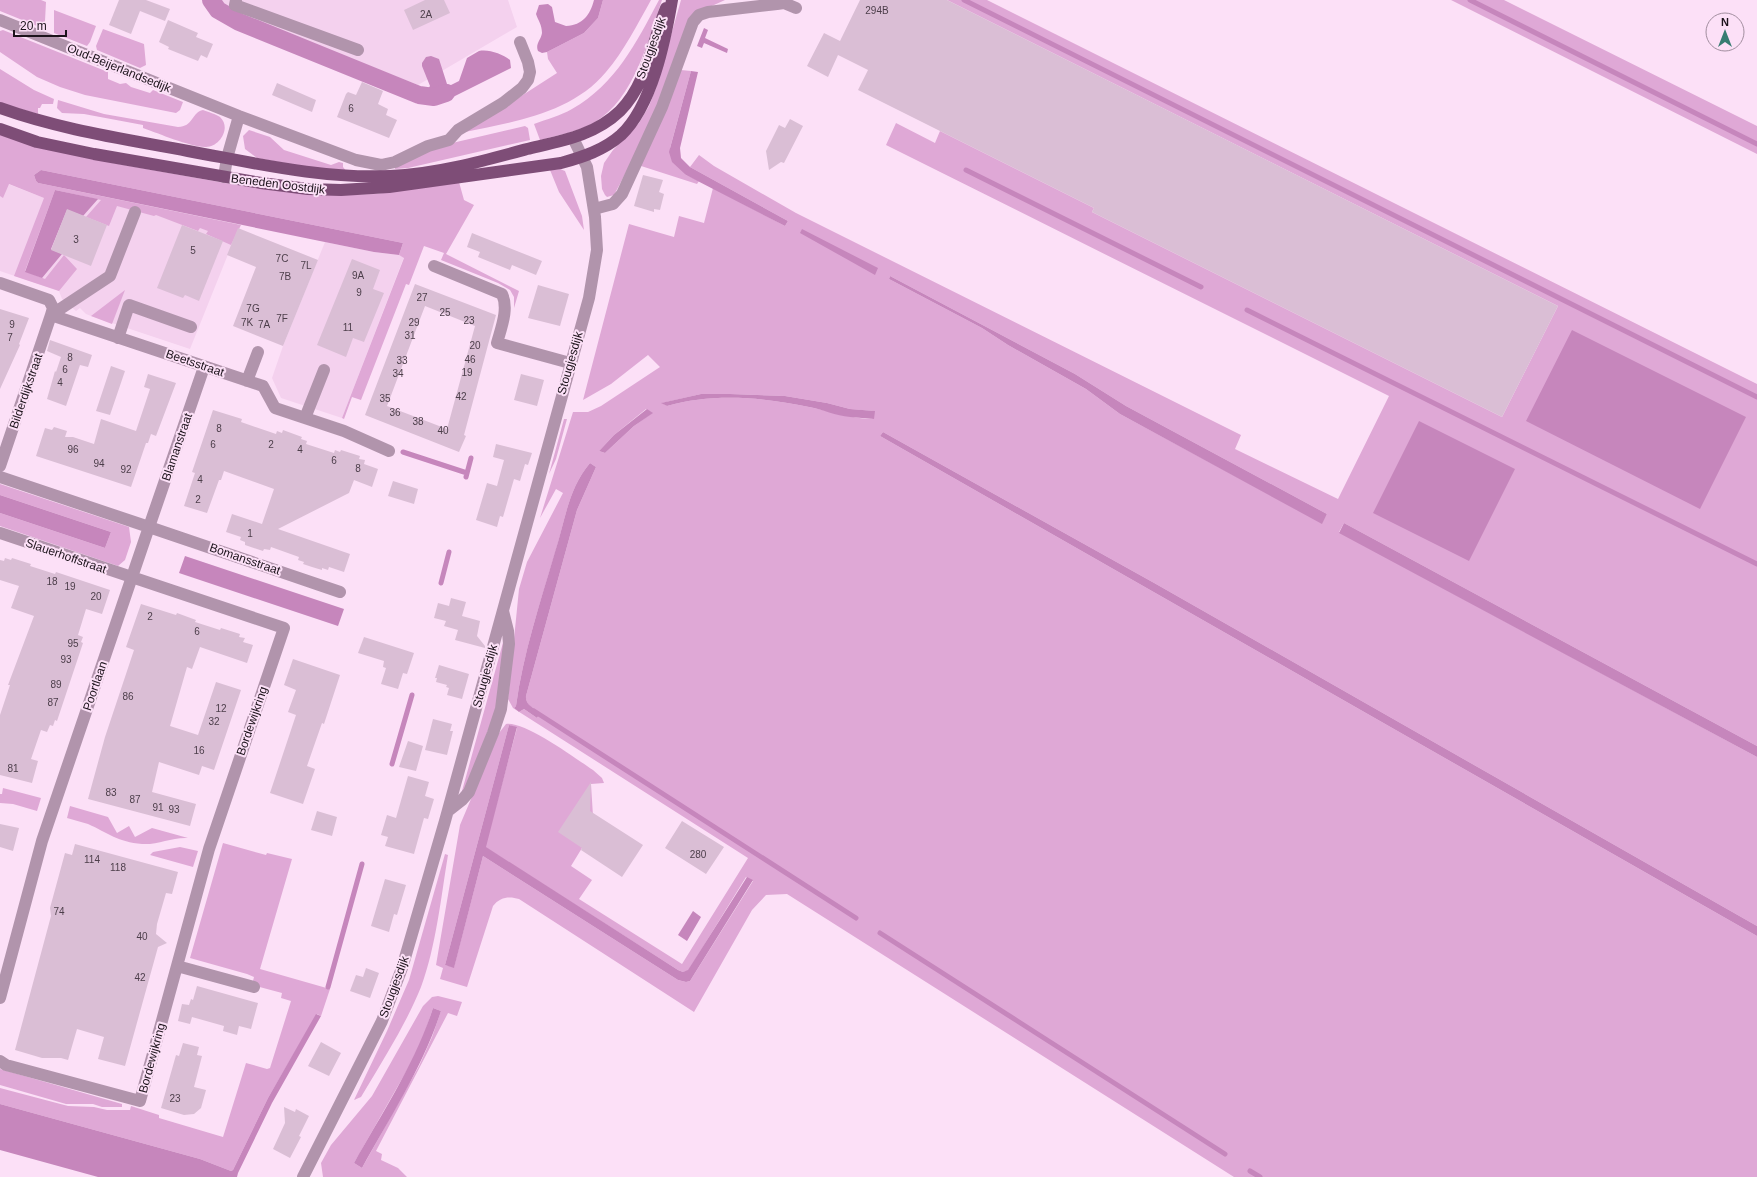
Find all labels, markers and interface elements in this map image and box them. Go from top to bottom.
house number: 294B [865,5,889,16]
house number: 2A [420,9,432,20]
scale bar [14,12,66,38]
north arrow [1705,12,1745,52]
street label: Stougjesdijk [633,14,669,81]
text: N [1721,16,1729,28]
text: 20 m [20,19,47,33]
street label: Oud-Beijerlandsedijk [65,41,174,96]
house number: 6 [348,103,354,114]
street label: Beneden Oostdijk [230,171,327,197]
house number: 3 [73,234,79,245]
house number: 5 [190,245,196,256]
house number: 7C [276,253,288,264]
house number: 7L [300,260,312,271]
house number: 9A [352,270,364,281]
house number: 7B [279,271,291,282]
house number: 9 [356,287,362,298]
house number: 27 [416,292,428,303]
house number: 7G [246,303,260,314]
house number: 25 [439,307,451,318]
house number: 7F [276,313,288,324]
house number: 23 [463,315,475,326]
house number: 7K [241,317,253,328]
house number: 29 [408,317,420,328]
house number: 9 [9,319,15,330]
house number: 7A [258,319,270,330]
house number: 11 [343,322,354,333]
street label: Stougjesdijk [554,329,586,396]
house number: 31 [404,330,416,341]
house number: 7 [7,332,13,343]
house number: 20 [469,340,481,351]
street label: Beetsstraat [164,346,227,380]
street label: Bilderdijkstraat [7,351,46,430]
house number: 8 [67,352,73,363]
house number: 46 [464,354,476,365]
house number: 33 [396,355,408,366]
house number: 6 [62,364,68,375]
house number: 19 [461,367,473,378]
house number: 34 [392,368,404,379]
house number: 4 [57,377,63,388]
house number: 42 [455,391,467,402]
house number: 35 [379,393,391,404]
house number: 36 [389,407,401,418]
street label: Blamanstraat [159,411,195,483]
house number: 38 [412,416,424,427]
house number: 8 [216,423,222,434]
house number: 40 [437,425,449,436]
house number: 6 [210,439,216,450]
house number: 2 [268,439,274,450]
house number: 96 [67,444,79,455]
house number: 4 [297,444,303,455]
house number: 6 [331,455,337,466]
house number: 94 [93,458,105,469]
house number: 8 [355,463,361,474]
house number: 92 [120,464,132,475]
house number: 4 [197,474,203,485]
house number: 2 [195,494,201,505]
house number: 1 [247,528,253,539]
street label: Slauerhoffstraat [24,536,109,577]
street label: Bomansstraat [208,540,283,578]
house number: 18 [46,576,58,587]
house number: 19 [64,581,76,592]
house number: 20 [90,591,102,602]
house number: 2 [147,611,153,622]
house number: 6 [194,626,200,637]
house number: 95 [67,638,79,649]
street label: Stougjesdijk [470,642,500,709]
house number: 93 [60,654,72,665]
street label: Poortlaan [80,659,110,713]
house number: 89 [50,679,62,690]
street label: Bordewijkring [234,685,270,757]
house number: 86 [122,691,134,702]
house number: 87 [47,697,59,708]
house number: 12 [215,703,227,714]
house number: 32 [208,716,220,727]
house number: 16 [193,745,205,756]
house number: 81 [7,763,19,774]
house number: 83 [105,787,117,798]
house number: 87 [129,794,141,805]
house number: 91 [152,802,164,813]
house number: 93 [168,804,180,815]
house number: 280 [690,849,707,860]
house number: 114 [84,854,100,865]
house number: 118 [110,862,126,873]
house number: 74 [53,906,65,917]
house number: 40 [136,931,148,942]
street label: Stougjesdijk [376,953,412,1020]
house number: 42 [134,972,146,983]
street label: Bordewijkring [136,1021,168,1095]
house number: 23 [169,1093,181,1104]

